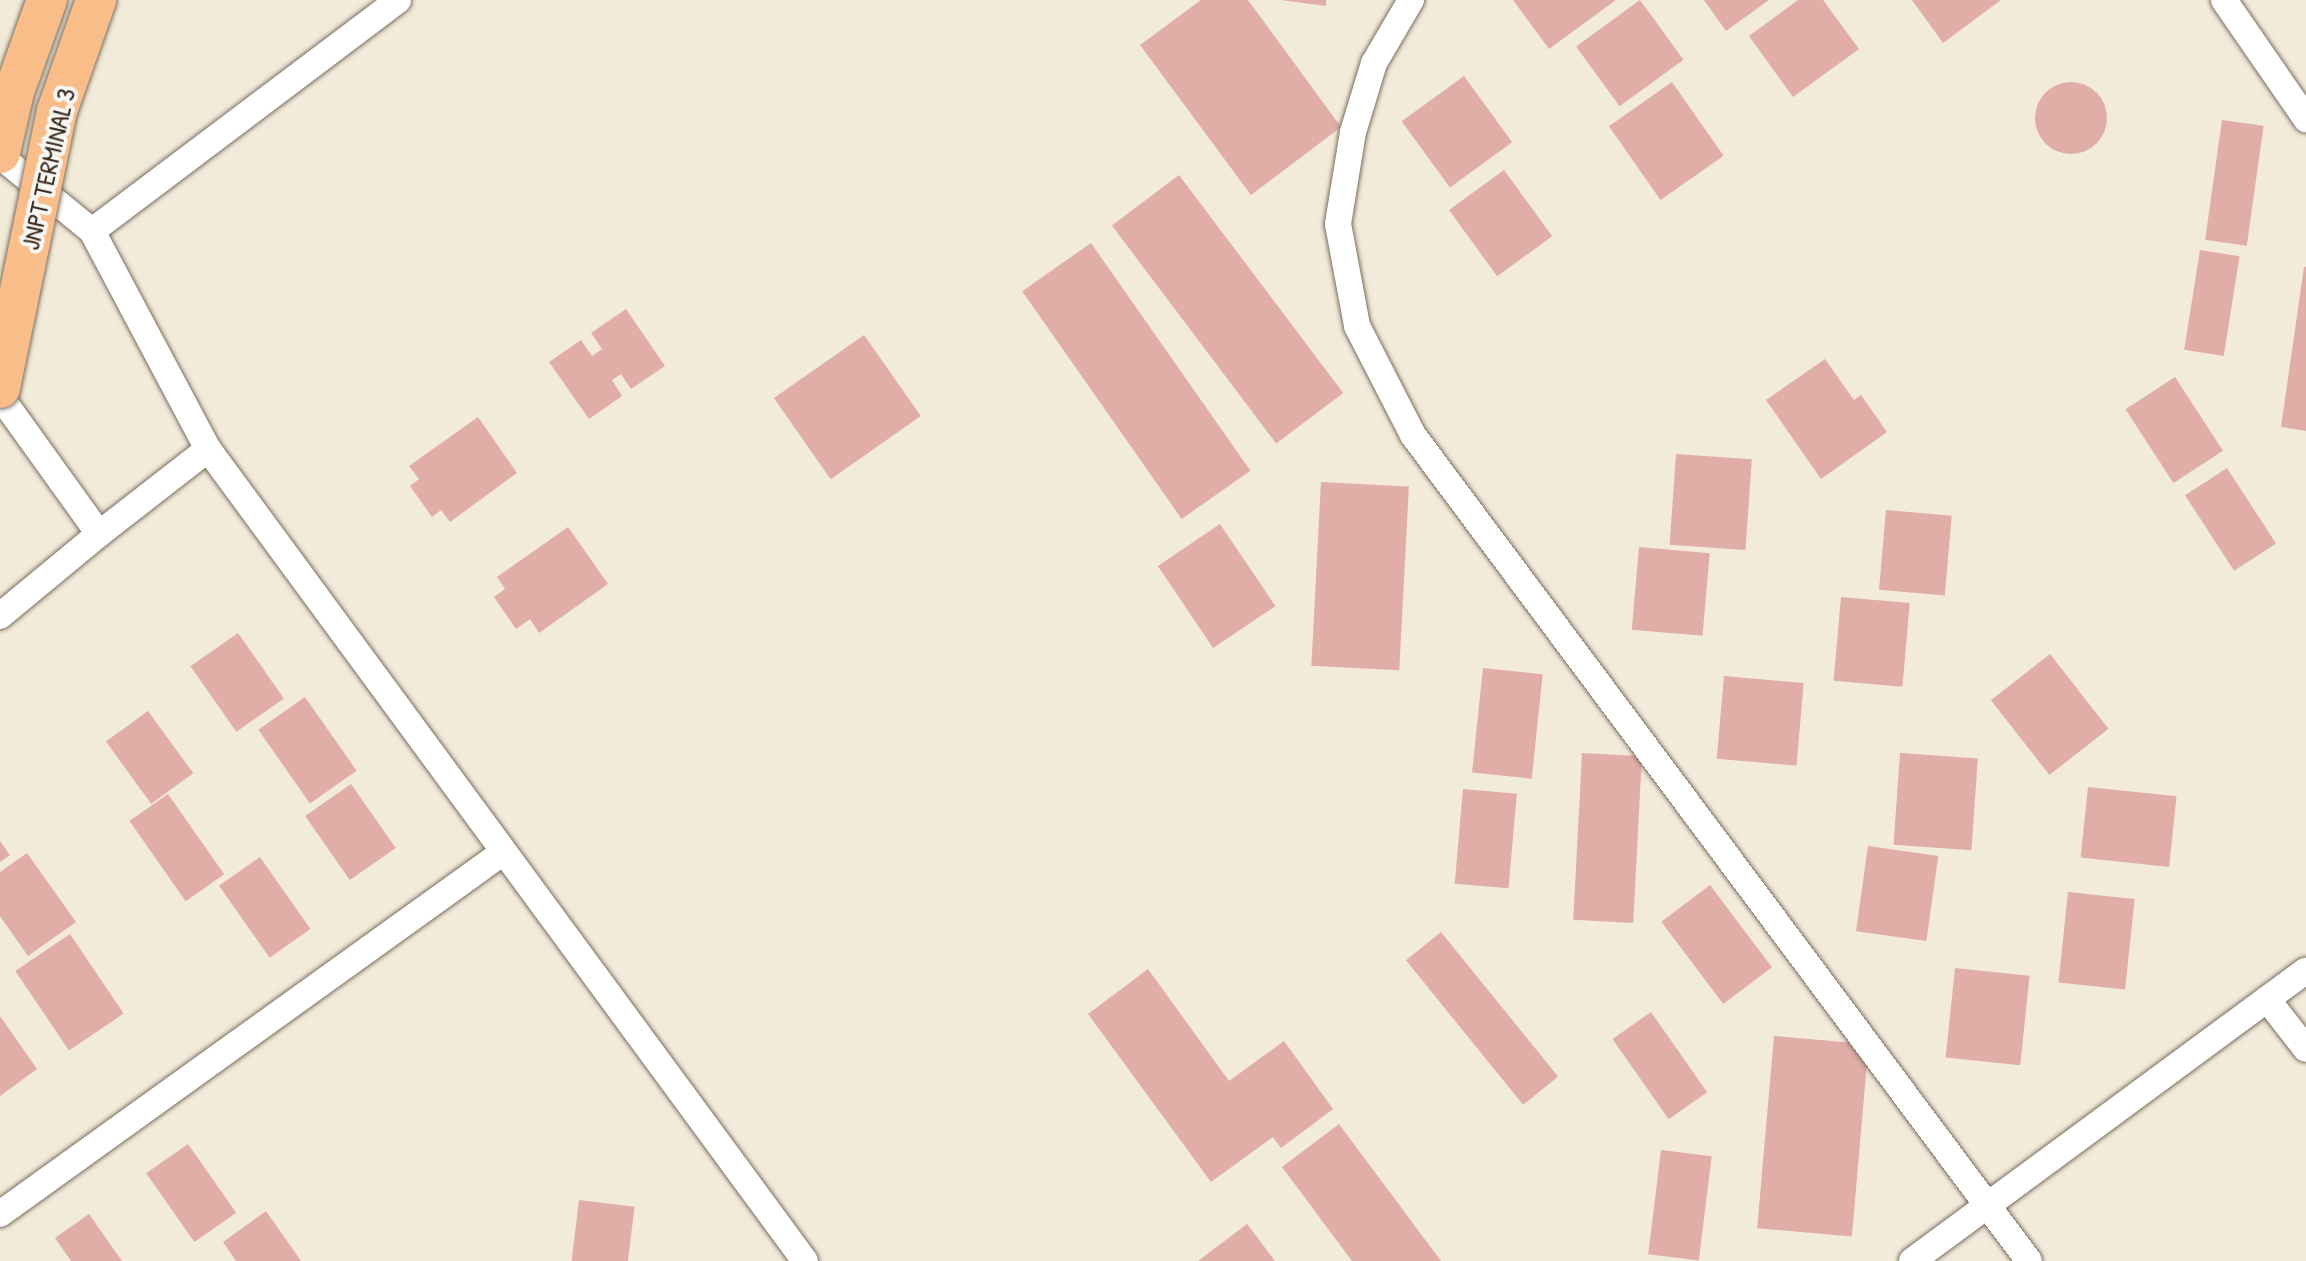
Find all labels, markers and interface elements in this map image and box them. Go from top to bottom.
street label: JNPT TERMINAL 3 [14,85,82,253]

